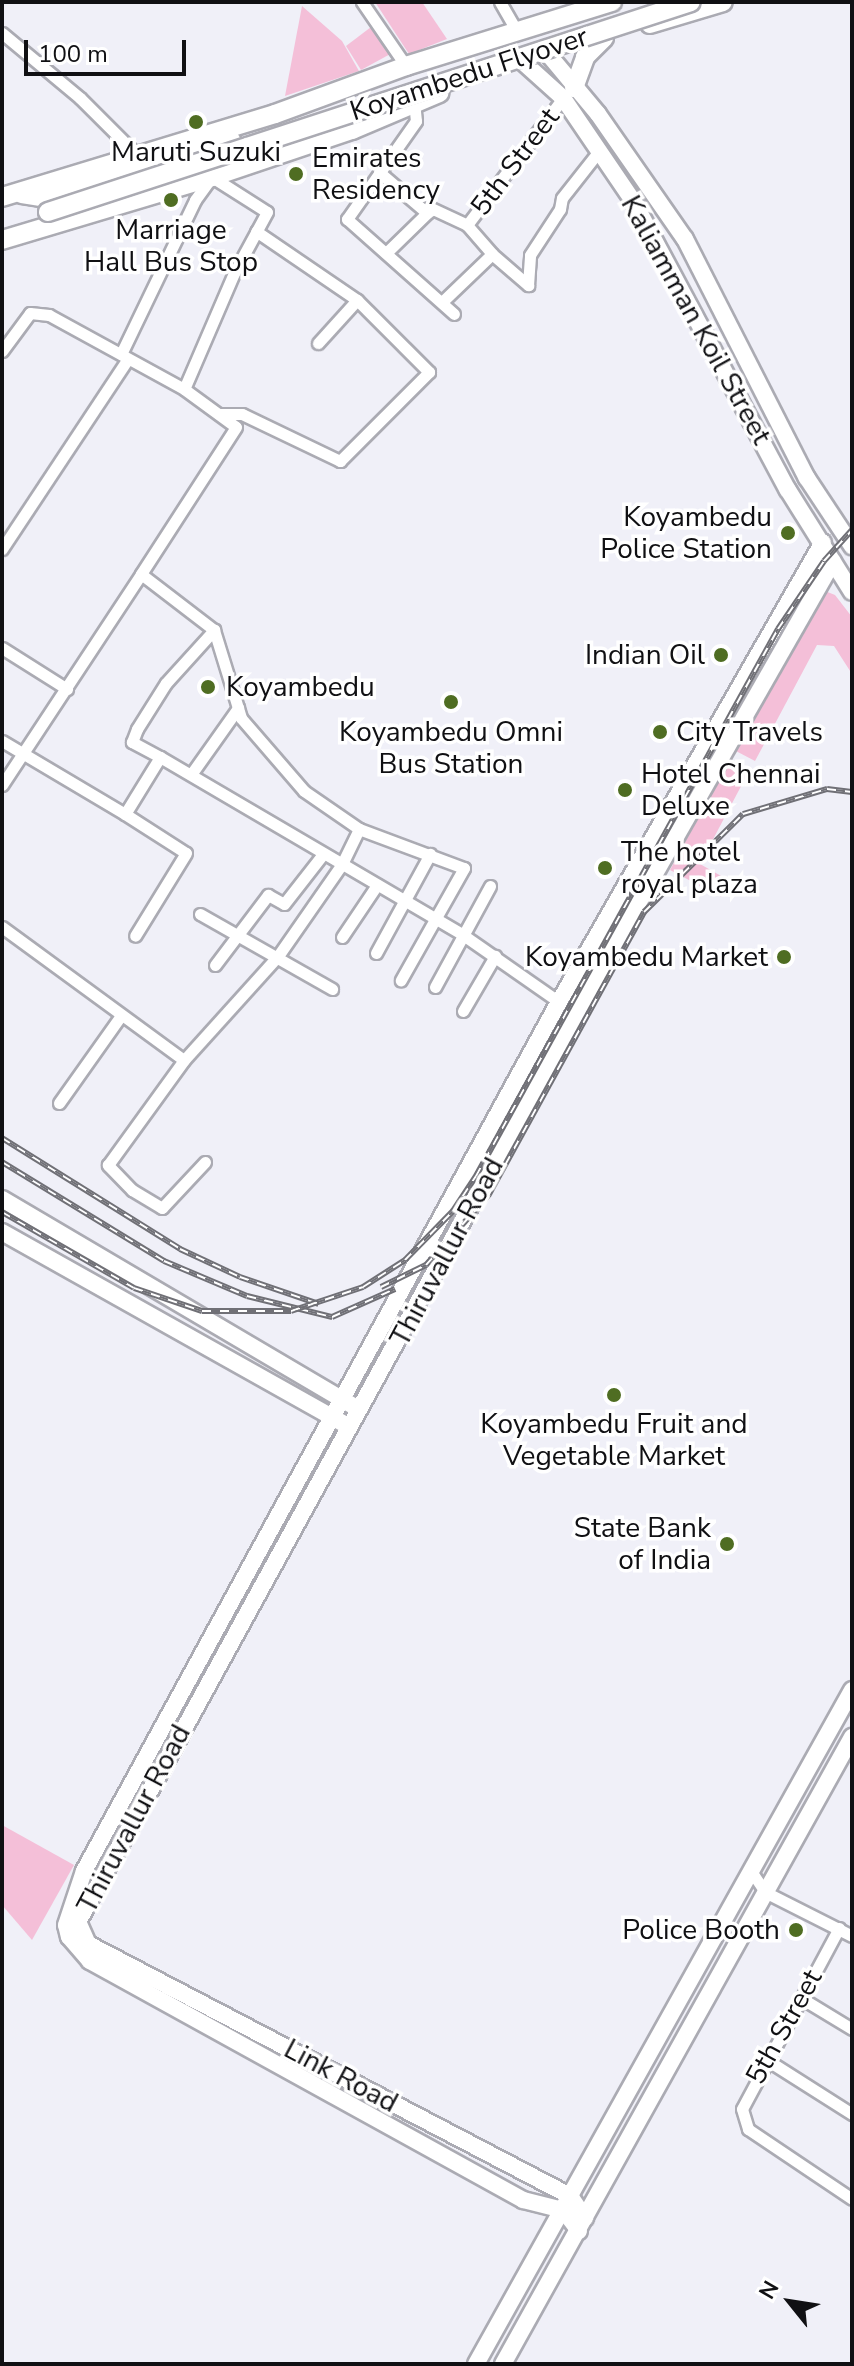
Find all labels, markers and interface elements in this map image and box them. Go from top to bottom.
street label: Koyambedu Flyover [346,20,592,128]
scale bar [28,24,190,74]
text: 100 m [38,38,108,70]
street label: 5th Street [464,102,566,222]
marker: Maruti Suzuki [187,113,205,131]
place label: Maruti Suzuki [111,135,281,169]
place label: Emirates Residency [312,141,440,207]
marker: Emirates Residency [287,165,305,183]
street label: Kaliamman Koil Street [614,190,778,450]
marker: Marriage Hall Bus Stop [162,191,180,209]
place label: Marriage Hall Bus Stop [84,213,258,279]
place label: Koyambedu Police Station [600,500,772,566]
marker: Koyambedu Police Station [779,524,797,542]
place label: Indian Oil [585,638,705,672]
marker: Indian Oil [712,646,730,664]
place label: Koyambedu [226,670,375,704]
marker: Koyambedu [197,676,219,698]
marker: Koyambedu Omni Bus Station [442,693,460,711]
place label: Koyambedu Omni Bus Station [339,715,563,781]
place label: City Travels [676,715,823,749]
marker: City Travels [651,723,669,741]
place label: Hotel Chennai Deluxe [641,757,821,823]
marker: Hotel Chennai Deluxe [616,781,634,799]
place label: The hotel royal plaza [621,835,758,901]
marker: The hotel royal plaza [596,859,614,877]
place label: Koyambedu Market [525,940,768,974]
marker: Koyambedu Market [775,948,793,966]
street label: Thiruvallur Road [383,1152,511,1352]
marker: Koyambedu Fruit and Vegetable Market [605,1386,623,1404]
place label: Koyambedu Fruit and Vegetable Market [480,1407,748,1473]
place label: State Bank of India [574,1511,711,1577]
marker: State Bank of India [718,1535,736,1553]
street label: Thiruvallur Road [70,1719,198,1919]
place label: Police Booth [622,1913,780,1947]
marker: Police Booth [787,1921,805,1939]
street label: 5th Street [739,1964,829,2090]
street label: Link Road [278,2032,404,2120]
north arrow [750,2262,830,2342]
text: N [752,2275,786,2305]

